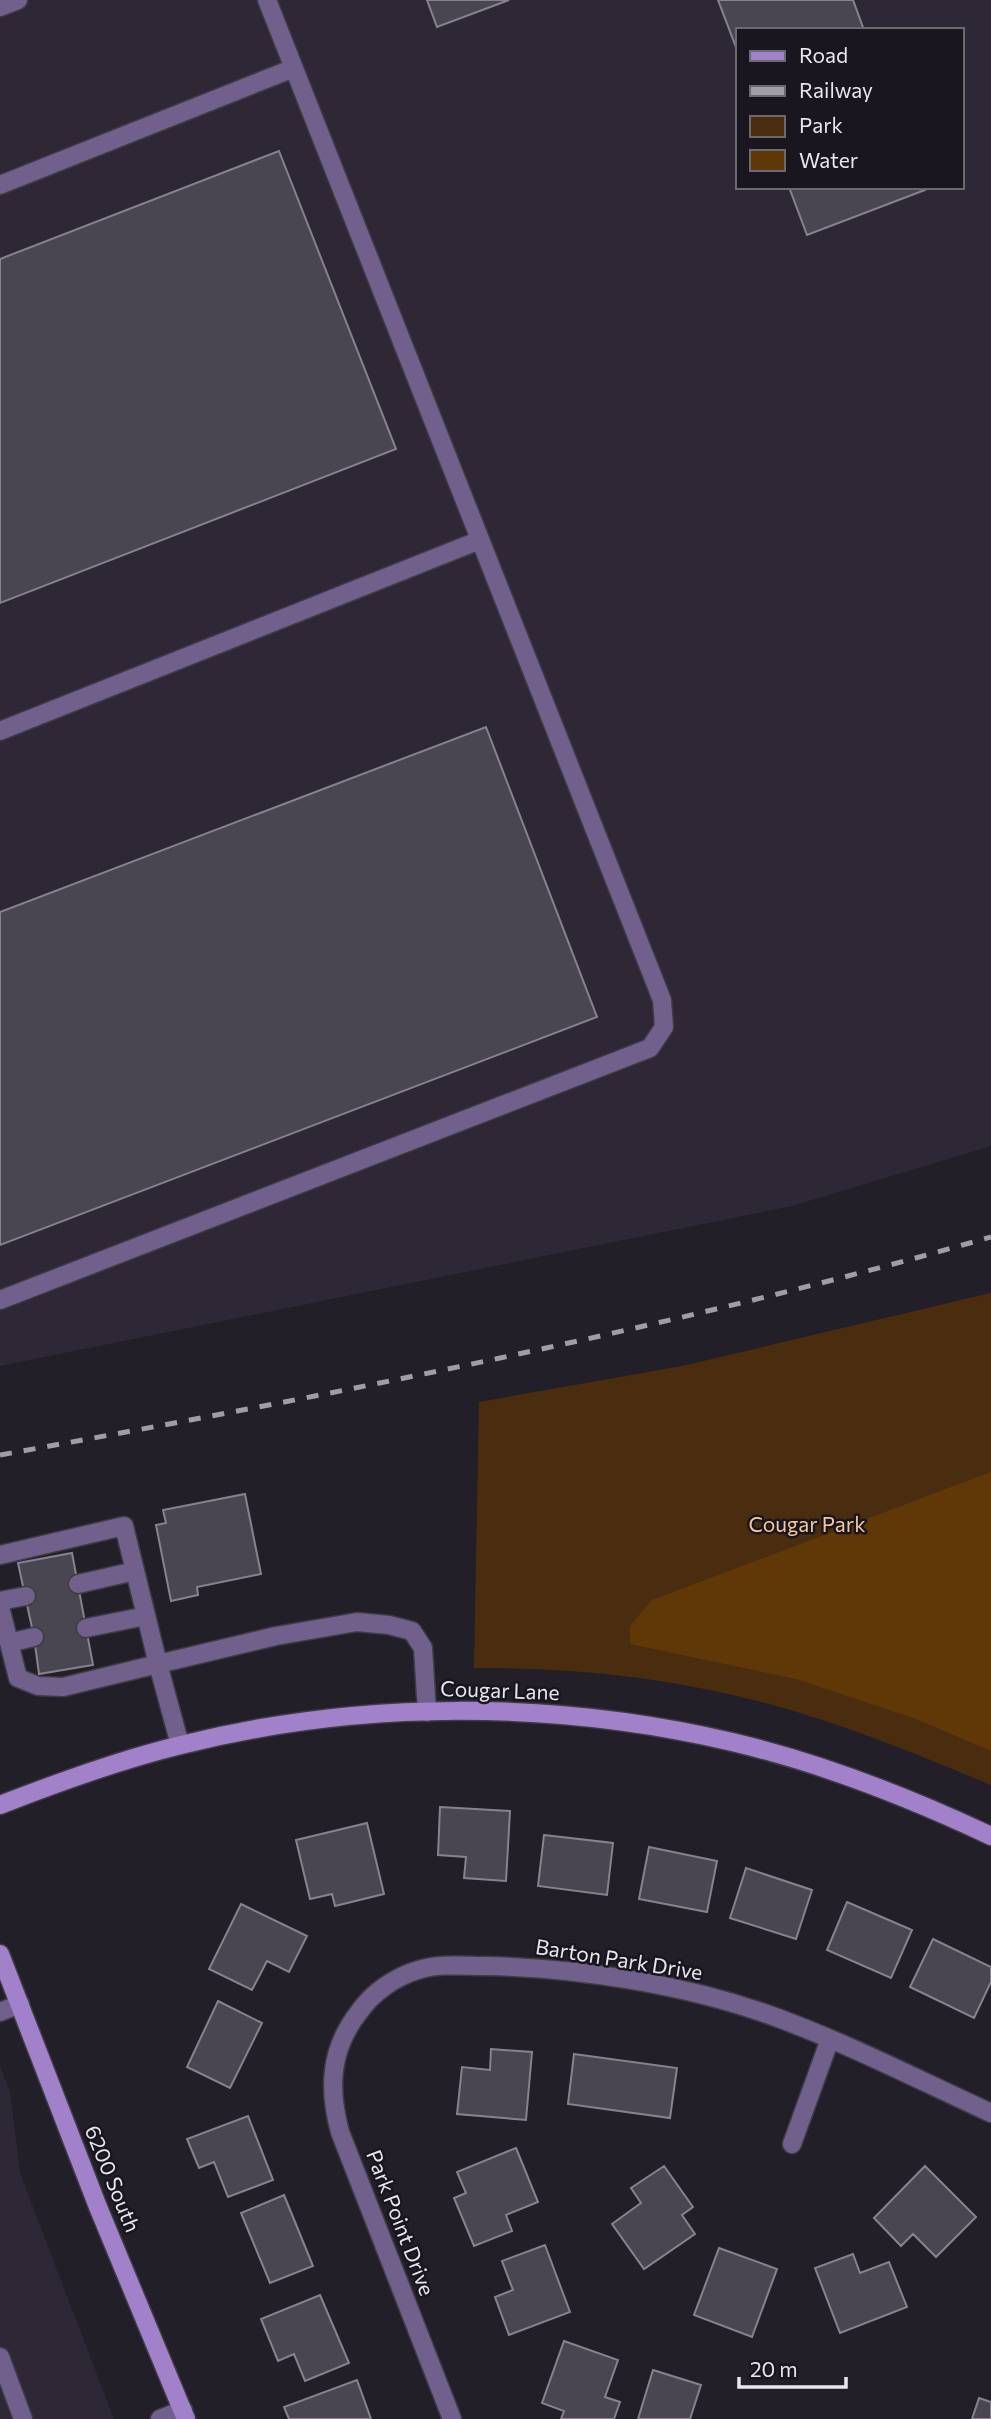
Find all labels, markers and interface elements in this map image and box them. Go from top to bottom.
legend [736,28,963,189]
text: Road [799,42,848,67]
text: Railway [799,77,873,102]
text: Park [799,112,843,137]
text: Water [799,147,858,172]
park label: Cougar Park [748,1511,866,1536]
street label: Cougar Lane [440,1675,560,1704]
street label: Barton Park Drive [534,1933,704,1984]
street label: 6200 South [81,2121,146,2235]
street label: Park Point Drive [362,2146,441,2299]
scale bar [739,2346,846,2390]
text: 20 m [750,2356,798,2381]

